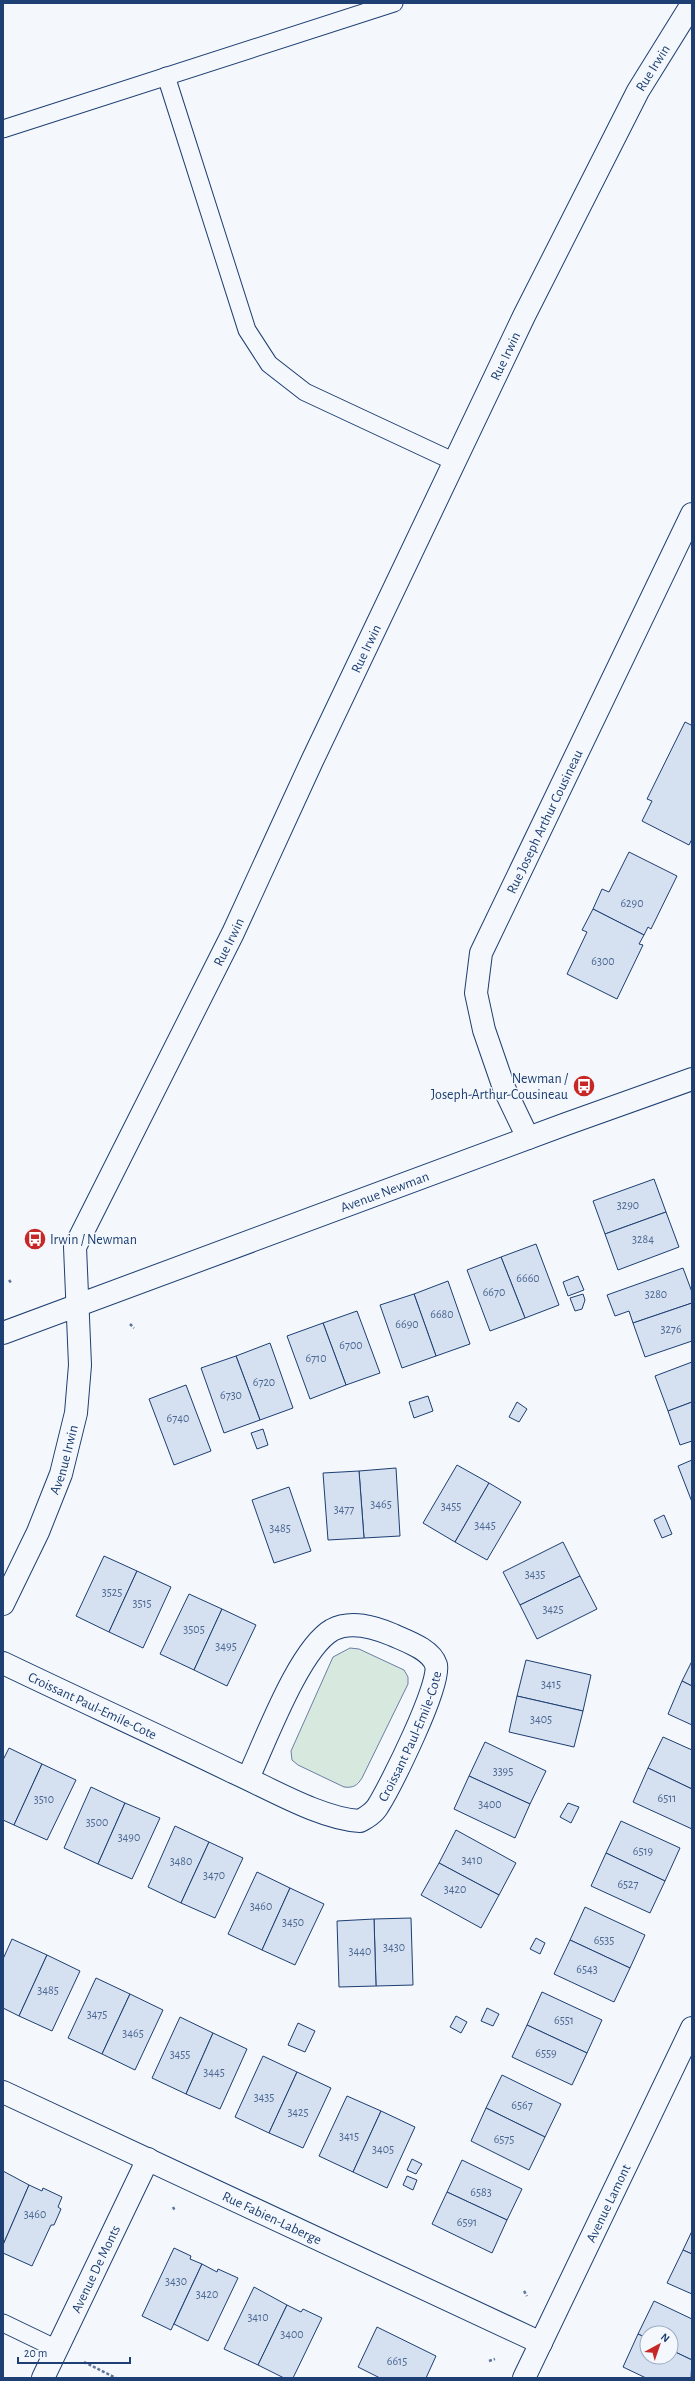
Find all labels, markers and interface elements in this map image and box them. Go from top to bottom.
street label: Rue Irwin [634,42,673,94]
street label: Rue Irwin [488,330,523,383]
street label: Rue Irwin [349,622,384,675]
street label: Rue Joseph Arthur Cousineau [505,748,586,896]
house number: 6290 [620,897,644,909]
street label: Rue Irwin [211,916,247,969]
house number: 6300 [591,955,615,967]
place label: Newman / Joseph-Arthur-Cousineau [431,1072,569,1102]
bus stop icon: Newman / Joseph-Arthur-Cousineau [571,1073,597,1099]
street label: Avenue Newman [339,1170,431,1215]
house number: 3290 [617,1199,639,1211]
bus stop icon: Irwin / Newman [22,1226,48,1252]
place label: Irwin / Newman [50,1233,137,1247]
house number: 3284 [632,1233,654,1245]
house number: 6660 [516,1272,540,1284]
house number: 6670 [483,1286,505,1298]
house number: 3280 [645,1288,667,1300]
house number: 6680 [430,1308,454,1320]
house number: 6690 [395,1318,419,1330]
house number: 3276 [660,1323,682,1335]
house number: 6700 [339,1339,363,1351]
house number: 6710 [305,1352,327,1364]
house number: 6720 [253,1376,275,1388]
house number: 6730 [220,1389,242,1401]
house number: 6740 [167,1412,189,1424]
street label: Avenue Irwin [48,1424,81,1497]
house number: 3465 [370,1498,392,1510]
house number: 3455 [441,1500,461,1512]
house number: 3477 [334,1503,354,1515]
house number: 3445 [474,1519,496,1531]
house number: 3485 [269,1522,291,1534]
house number: 3435 [525,1568,545,1580]
house number: 3525 [102,1586,122,1598]
house number: 3515 [132,1597,152,1609]
house number: 3425 [542,1603,564,1615]
house number: 3505 [183,1623,205,1635]
house number: 3495 [215,1640,237,1652]
street label: Croissant Paul-Emile-Cote [26,1670,159,1742]
street label: Croissant Paul-Emile-Cote [376,1670,444,1804]
house number: 3415 [541,1678,561,1690]
house number: 3405 [530,1713,552,1725]
house number: 3395 [493,1765,513,1777]
house number: 6511 [658,1792,676,1804]
house number: 3510 [34,1793,54,1805]
house number: 3400 [478,1798,502,1810]
house number: 3500 [86,1816,108,1828]
house number: 3490 [118,1831,140,1843]
house number: 6519 [633,1845,654,1857]
house number: 3410 [461,1854,483,1866]
house number: 3480 [170,1855,192,1867]
house number: 3470 [203,1869,225,1881]
house number: 6527 [617,1878,639,1890]
house number: 3420 [444,1883,466,1895]
house number: 3460 [250,1900,272,1912]
house number: 3450 [282,1916,304,1928]
house number: 6535 [594,1934,614,1946]
house number: 3430 [383,1941,405,1953]
house number: 3440 [349,1945,371,1957]
house number: 6543 [576,1963,598,1975]
house number: 3485 [37,1984,59,1996]
house number: 3475 [87,2008,107,2020]
house number: 6551 [554,2014,574,2026]
house number: 3465 [122,2027,144,2039]
house number: 6559 [535,2047,557,2059]
house number: 3455 [170,2048,190,2060]
house number: 3445 [203,2066,225,2078]
house number: 3435 [254,2091,274,2103]
house number: 6567 [511,2099,533,2111]
house number: 3425 [287,2106,309,2118]
house number: 3415 [339,2130,359,2142]
house number: 6575 [494,2133,514,2145]
house number: 3405 [372,2143,394,2155]
street label: Avenue Lamont [584,2162,634,2245]
house number: 6583 [470,2186,492,2198]
street label: Rue Fabien-Laberge [220,2189,323,2248]
house number: 3460 [24,2208,46,2220]
house number: 6591 [457,2216,477,2228]
street label: Avenue De Monts [69,2223,123,2315]
house number: 3430 [165,2275,187,2287]
house number: 3420 [196,2288,218,2300]
house number: 3410 [247,2311,269,2323]
north arrow [639,2325,679,2365]
house number: 3400 [280,2328,304,2340]
text: N [659,2331,672,2344]
scale bar [18,2339,130,2365]
text: 20 m [24,2347,47,2359]
house number: 6615 [387,2355,407,2367]

